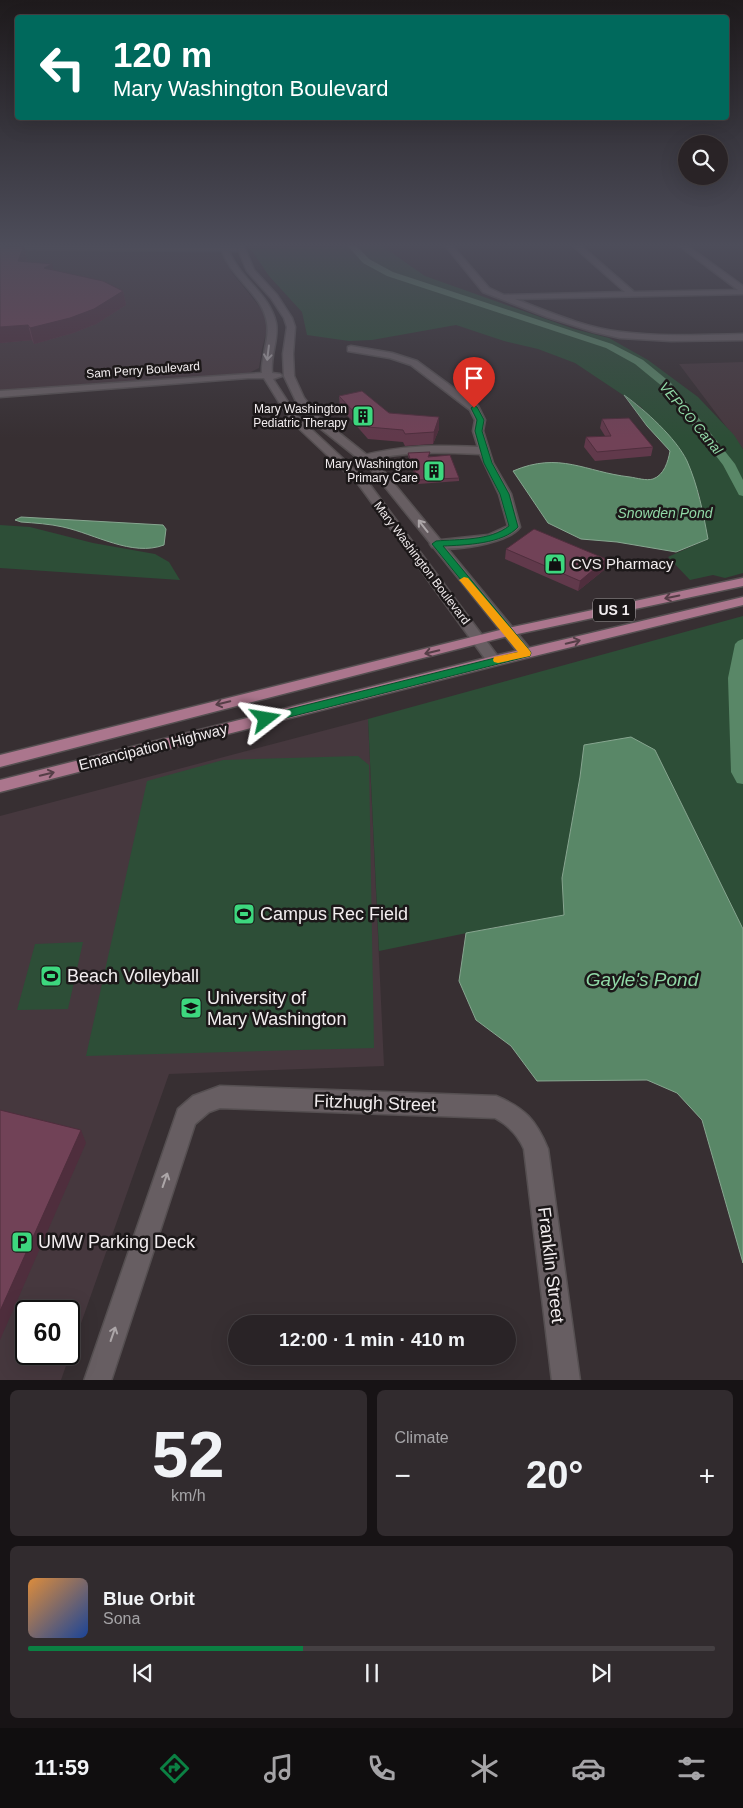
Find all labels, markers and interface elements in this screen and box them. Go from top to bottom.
icon: left [30,35,95,100]
text: 120 m [113,35,212,74]
text: Mary Washington Boulevard [113,76,389,101]
map controls [678,135,728,185]
button: search [678,135,728,185]
one-way arrow [263,344,273,360]
pin [453,357,495,408]
street label: Sam Perry Boulevard [86,359,200,381]
icon: arrive [460,364,488,392]
water label: VEPCO Canal [656,379,726,458]
place label: Mary Washington Pediatric Therapy [253,402,347,430]
building icon: Mary Washington Pediatric Therapy [351,404,375,428]
place label: Mary Washington Primary Care [325,457,418,485]
building icon: Mary Washington Primary Care [422,459,446,483]
street label: Mary Washington Boulevard [371,499,473,627]
water label: Snowden Pond [618,505,714,521]
one-way arrow [417,520,428,533]
shop icon: CVS Pharmacy [543,552,567,576]
place label: CVS Pharmacy [571,555,674,572]
one-way arrow [665,593,681,603]
road number: US 1 [593,598,635,622]
one-way arrow [565,637,581,646]
one-way arrow [424,648,440,657]
position arrow [239,692,291,744]
one-way arrow [215,699,231,708]
street label: Emancipation Highway [77,720,229,773]
one-way arrow [39,769,55,778]
sports icon: Campus Rec Field [232,902,256,926]
place label: Campus Rec Field [260,904,408,924]
sports icon: Beach Volleyball [39,964,63,988]
place label: Beach Volleyball [67,966,199,986]
water label: Gayle's Pond [586,969,700,990]
place label: University of Mary Washington [207,988,346,1029]
school or university icon: University of Mary Washington [179,996,203,1020]
street label: Fitzhugh Street [314,1091,436,1115]
one-way arrow [161,1173,170,1189]
street label: Franklin Street [534,1206,568,1324]
parking icon: UMW Parking Deck [10,1230,34,1254]
place label: UMW Parking Deck [38,1232,196,1252]
speed limit sign: 60 [15,1300,80,1365]
one-way arrow [109,1327,118,1343]
text: 12:00 · 1 min · 410 m [279,1329,465,1350]
text: 52 [152,1418,224,1491]
text: Climate [395,1429,449,1446]
text: 20° [526,1454,583,1496]
text: − [395,1460,411,1491]
text: + [699,1460,715,1491]
text: km/h [171,1487,206,1504]
text: Blue Orbit [103,1588,195,1609]
text: Sona [103,1610,140,1627]
icon: previous [129,1659,157,1687]
icon: pause [358,1659,386,1687]
icon: next [587,1659,615,1687]
icon: directions [157,1751,192,1786]
icon: music [261,1751,296,1786]
icon: phone [364,1751,399,1786]
icon: climate [467,1751,502,1786]
icon: car [571,1751,606,1786]
icon: filters [674,1751,709,1786]
text: 11:59 [34,1755,89,1780]

